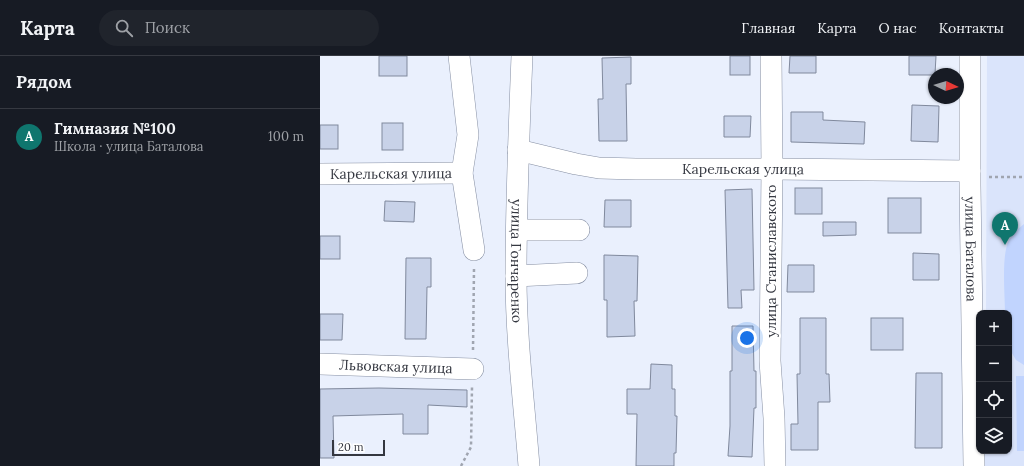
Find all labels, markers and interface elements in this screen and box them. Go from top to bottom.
search box [99,10,379,46]
text: Карта [20,16,75,40]
icon: search [113,17,135,39]
text: Поиск [145,18,190,37]
text: Главная [741,19,795,37]
text: Карта [817,19,857,37]
text: О нас [879,19,917,37]
text: Контакты [939,19,1004,37]
north arrow [928,68,964,104]
text: Рядом [16,71,72,93]
text: Гимназия №100 [54,119,176,138]
text: A [25,128,33,145]
text: 100 m [268,128,304,145]
text: Школа · улица Баталова [54,138,203,155]
street label: Карельская улица [682,160,804,178]
street label: Карельская улица [330,164,452,183]
street label: улица Станиславского [762,184,780,338]
street label: улица Баталова [961,196,981,302]
street label: улица Гончаренко [507,199,526,323]
pin: A [992,212,1018,245]
map controls [976,310,1012,454]
button: + [976,310,1012,346]
your location [737,328,757,348]
button: − [976,346,1012,382]
street label: Львовская улица [339,356,453,377]
button: locate [976,382,1012,418]
button: layers [976,418,1012,454]
scale bar [332,438,385,457]
text: 20 m [338,440,363,454]

